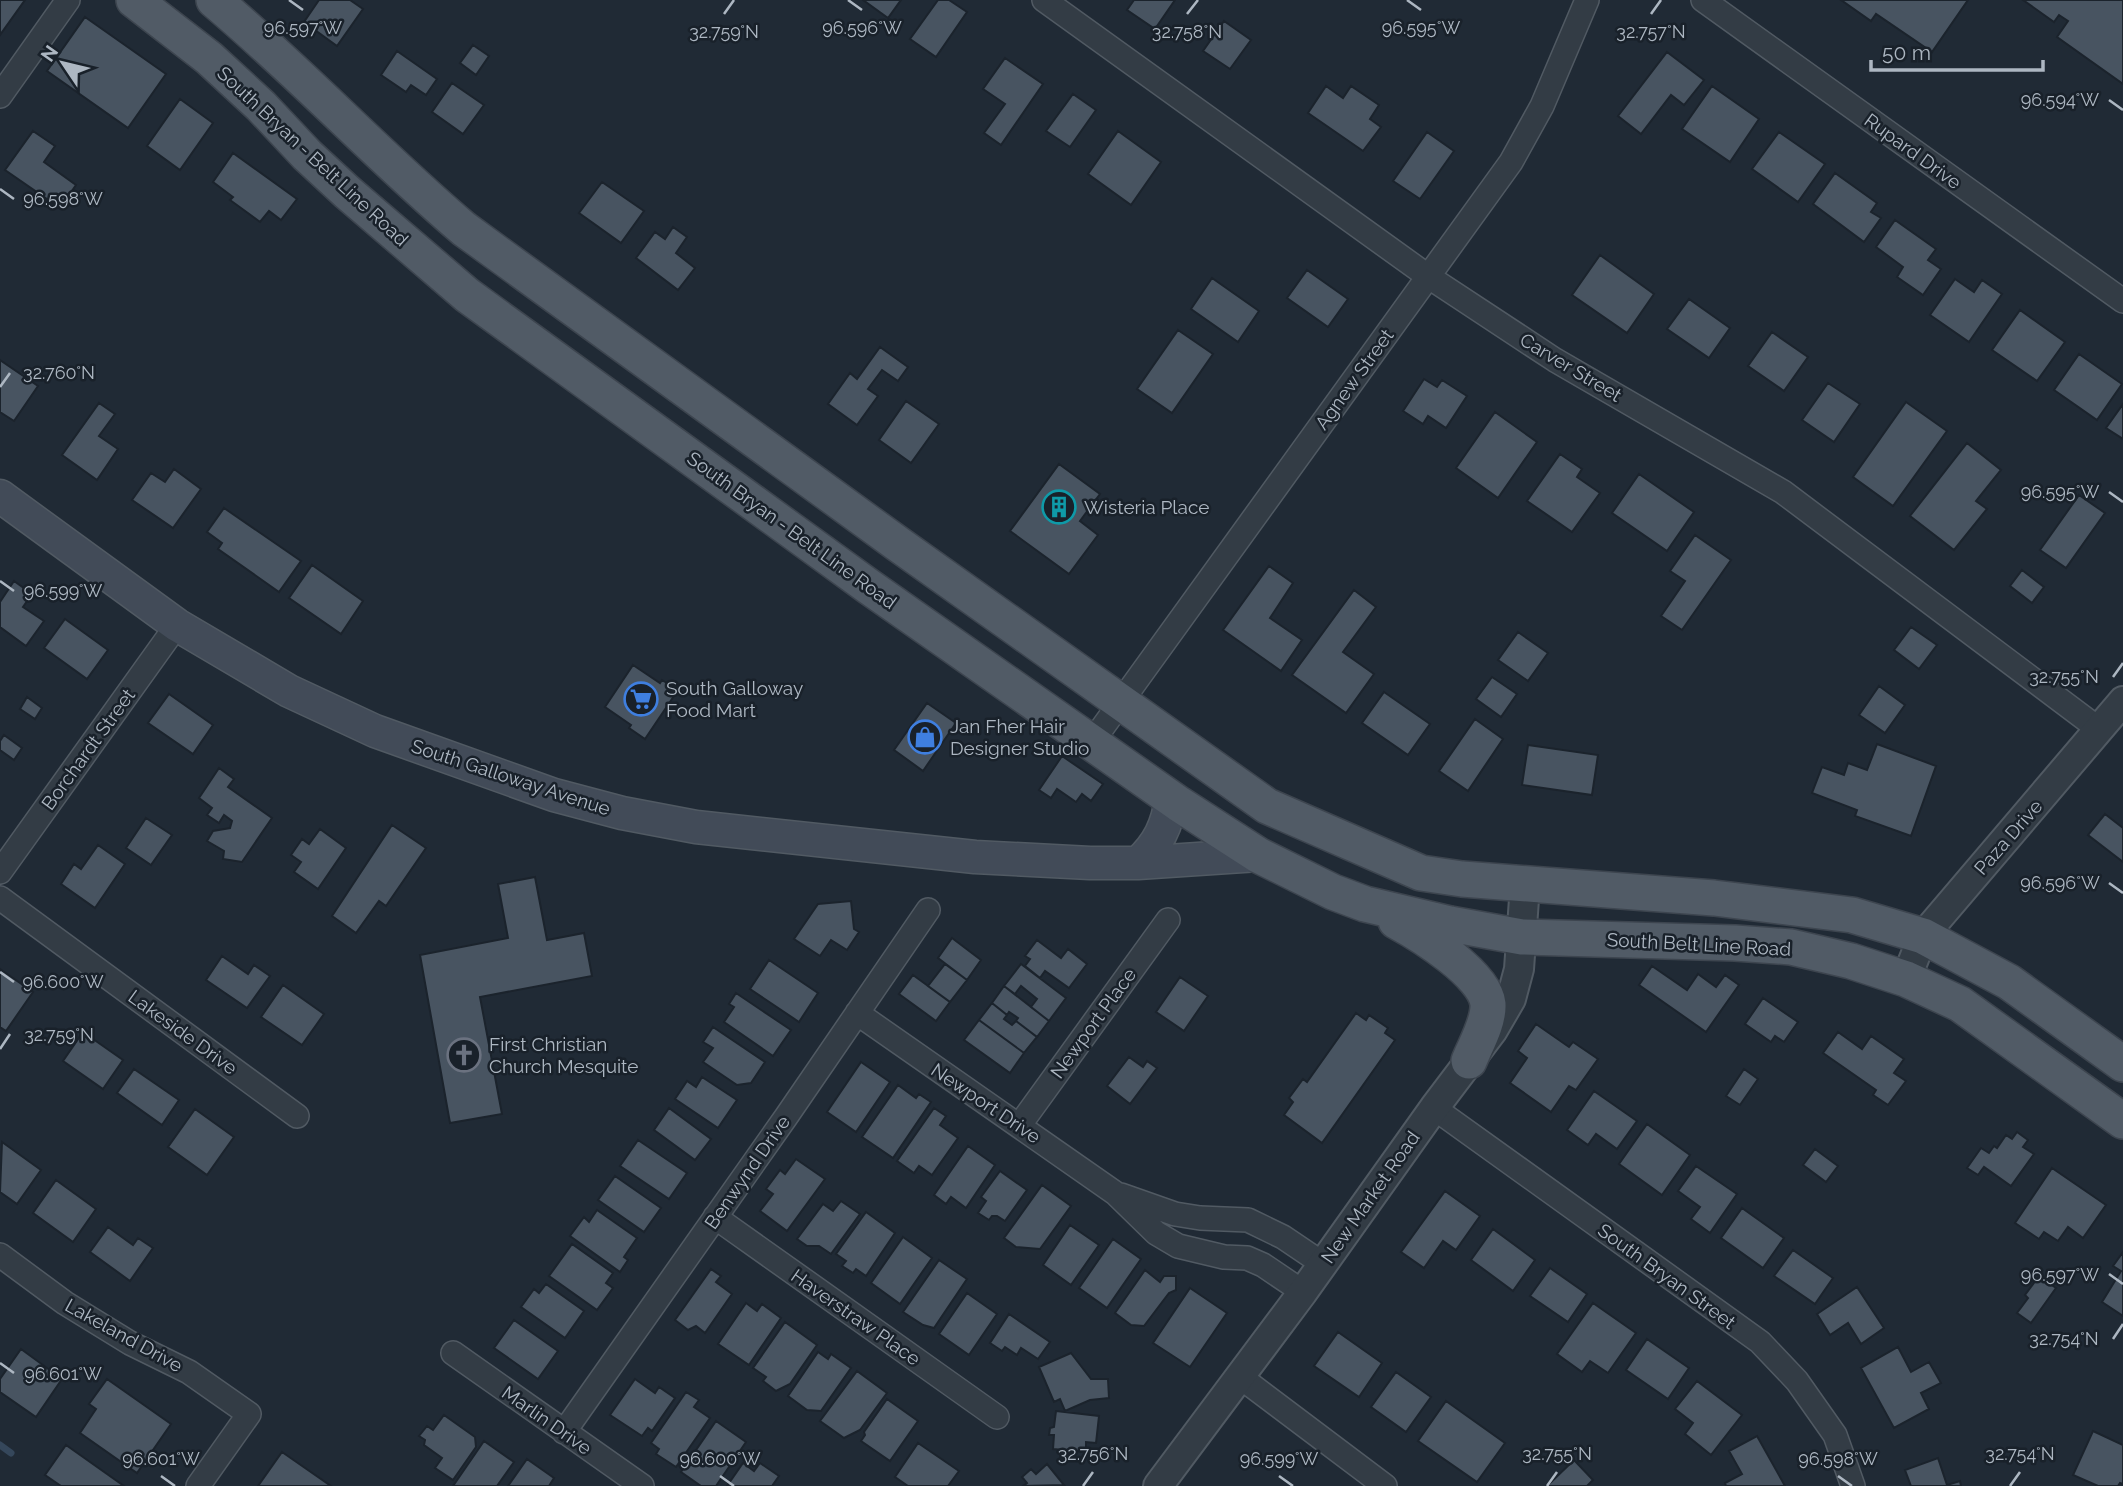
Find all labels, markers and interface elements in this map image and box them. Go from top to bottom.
text: 96.597°W [264,17,342,38]
text: 96.596°W [822,17,902,38]
text: 96.595°W [1382,17,1460,38]
text: 32.759°N [689,21,759,42]
text: 32.758°N [1152,21,1222,42]
text: 32.757°N [1616,21,1686,42]
north arrow [28,28,98,98]
scale bar [1871,28,2042,72]
text: 50 m [1882,40,1931,65]
text: N [36,41,62,65]
street label: South Bryan - Belt Line Road [213,62,413,250]
text: 96.594°W [2021,89,2099,110]
street label: Rupard Drive [1860,109,1966,193]
text: 96.598°W [23,188,103,209]
street label: Agnew Street [1310,324,1398,433]
street label: Carver Street [1516,328,1626,406]
text: 32.760°N [23,362,95,383]
street label: South Bryan - Belt Line Road [683,447,901,613]
text: 96.595°W [2021,481,2099,502]
building icon: Wisteria Place [1040,488,1078,526]
place label: Wisteria Place [1084,496,1209,518]
text: 96.599°W [24,580,103,601]
text: 32.755°N [2029,666,2099,687]
place label: South Galloway Food Mart [666,677,803,721]
supermarket icon: South Galloway Food Mart [622,680,660,718]
street label: Borchardt Street [37,684,140,814]
place label: Jan Fher Hair Designer Studio [950,715,1089,759]
shop icon: Jan Fher Hair Designer Studio [906,718,944,756]
street label: South Galloway Avenue [409,734,613,820]
street label: Paza Drive [1970,795,2046,879]
text: 96.596°W [2020,872,2100,893]
street label: South Belt Line Road [1606,928,1792,960]
street label: Newport Place [1046,964,1140,1082]
text: 96.600°W [23,971,104,992]
street label: Lakeside Drive [125,985,241,1079]
text: 32.759°N [24,1024,94,1045]
place label: First Christian Church Mesquite [489,1033,638,1077]
church icon: First Christian Church Mesquite [445,1036,483,1074]
street label: Newport Drive [927,1058,1045,1148]
street label: Benwynd Drive [700,1111,794,1233]
street label: New Market Road [1316,1127,1424,1267]
street label: South Bryan Street [1594,1219,1741,1334]
street label: Haverstraw Place [787,1264,925,1370]
text: 96.597°W [2021,1264,2099,1285]
street label: Lakeland Drive [61,1294,187,1376]
text: 32.754°N [2029,1328,2099,1349]
text: 96.601°W [24,1363,102,1384]
street label: Marlin Drive [498,1381,596,1459]
text: 32.756°N [1058,1443,1128,1464]
text: 32.755°N [1522,1443,1592,1464]
text: 32.754°N [1985,1443,2055,1464]
text: 96.601°W [122,1448,200,1469]
text: 96.600°W [680,1448,761,1469]
text: 96.599°W [1240,1448,1319,1469]
text: 96.598°W [1798,1448,1878,1469]

